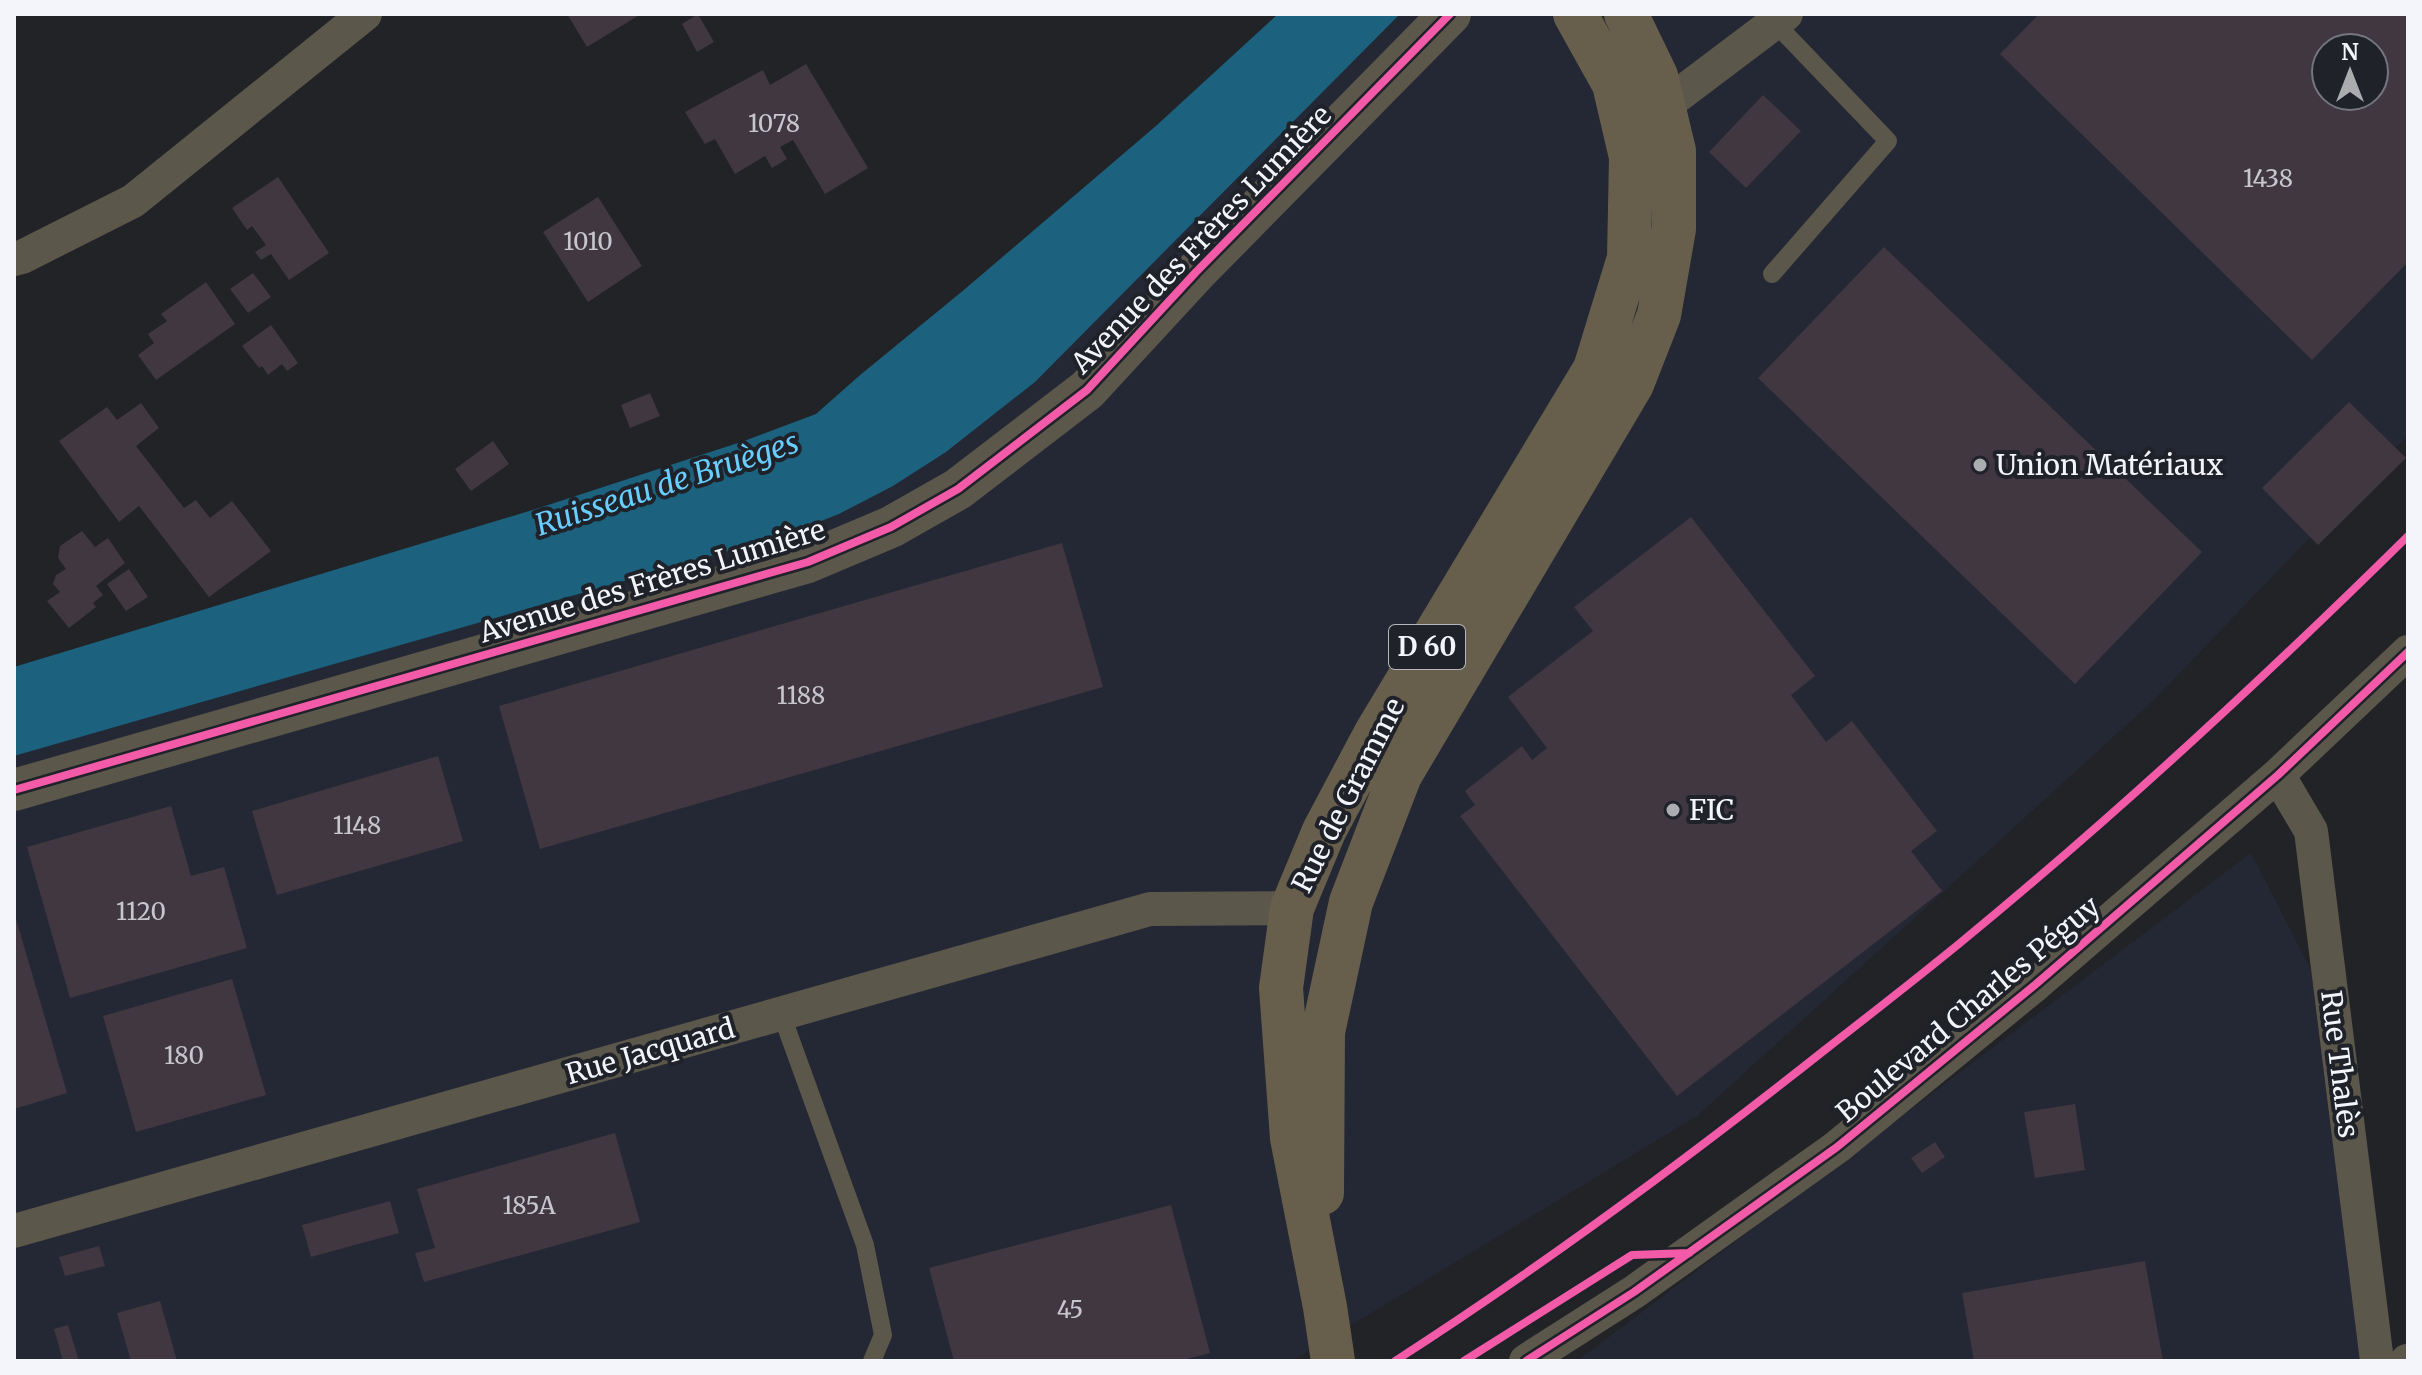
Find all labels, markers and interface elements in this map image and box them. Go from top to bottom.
north arrow [2310,32,2390,112]
text: N [2341,38,2359,66]
street label: Avenue des Frères Lumière [1062,97,1339,382]
house number: 1078 [748,108,800,139]
house number: 1438 [2243,163,2293,194]
house number: 1010 [563,226,613,257]
water label: Ruisseau de Bruèges [530,423,803,544]
place label: Union Matériaux [1996,447,2224,483]
marker: Union Matériaux [1971,456,1989,474]
street label: Avenue des Frères Lumière [474,511,829,651]
road number: D 60 [1389,625,1465,669]
house number: 1188 [777,680,825,711]
street label: Rue de Gramme [1284,692,1412,898]
place label: FIC [1689,792,1734,828]
marker: FIC [1664,801,1682,819]
house number: 1148 [333,810,381,841]
street label: Boulevard Charles Péguy [1829,888,2108,1130]
house number: 1120 [116,896,166,927]
street label: Rue Thalès [2313,988,2367,1140]
street label: Rue Jacquard [561,1010,739,1092]
house number: 180 [164,1040,204,1071]
house number: 185A [502,1190,557,1221]
house number: 45 [1057,1294,1083,1325]

